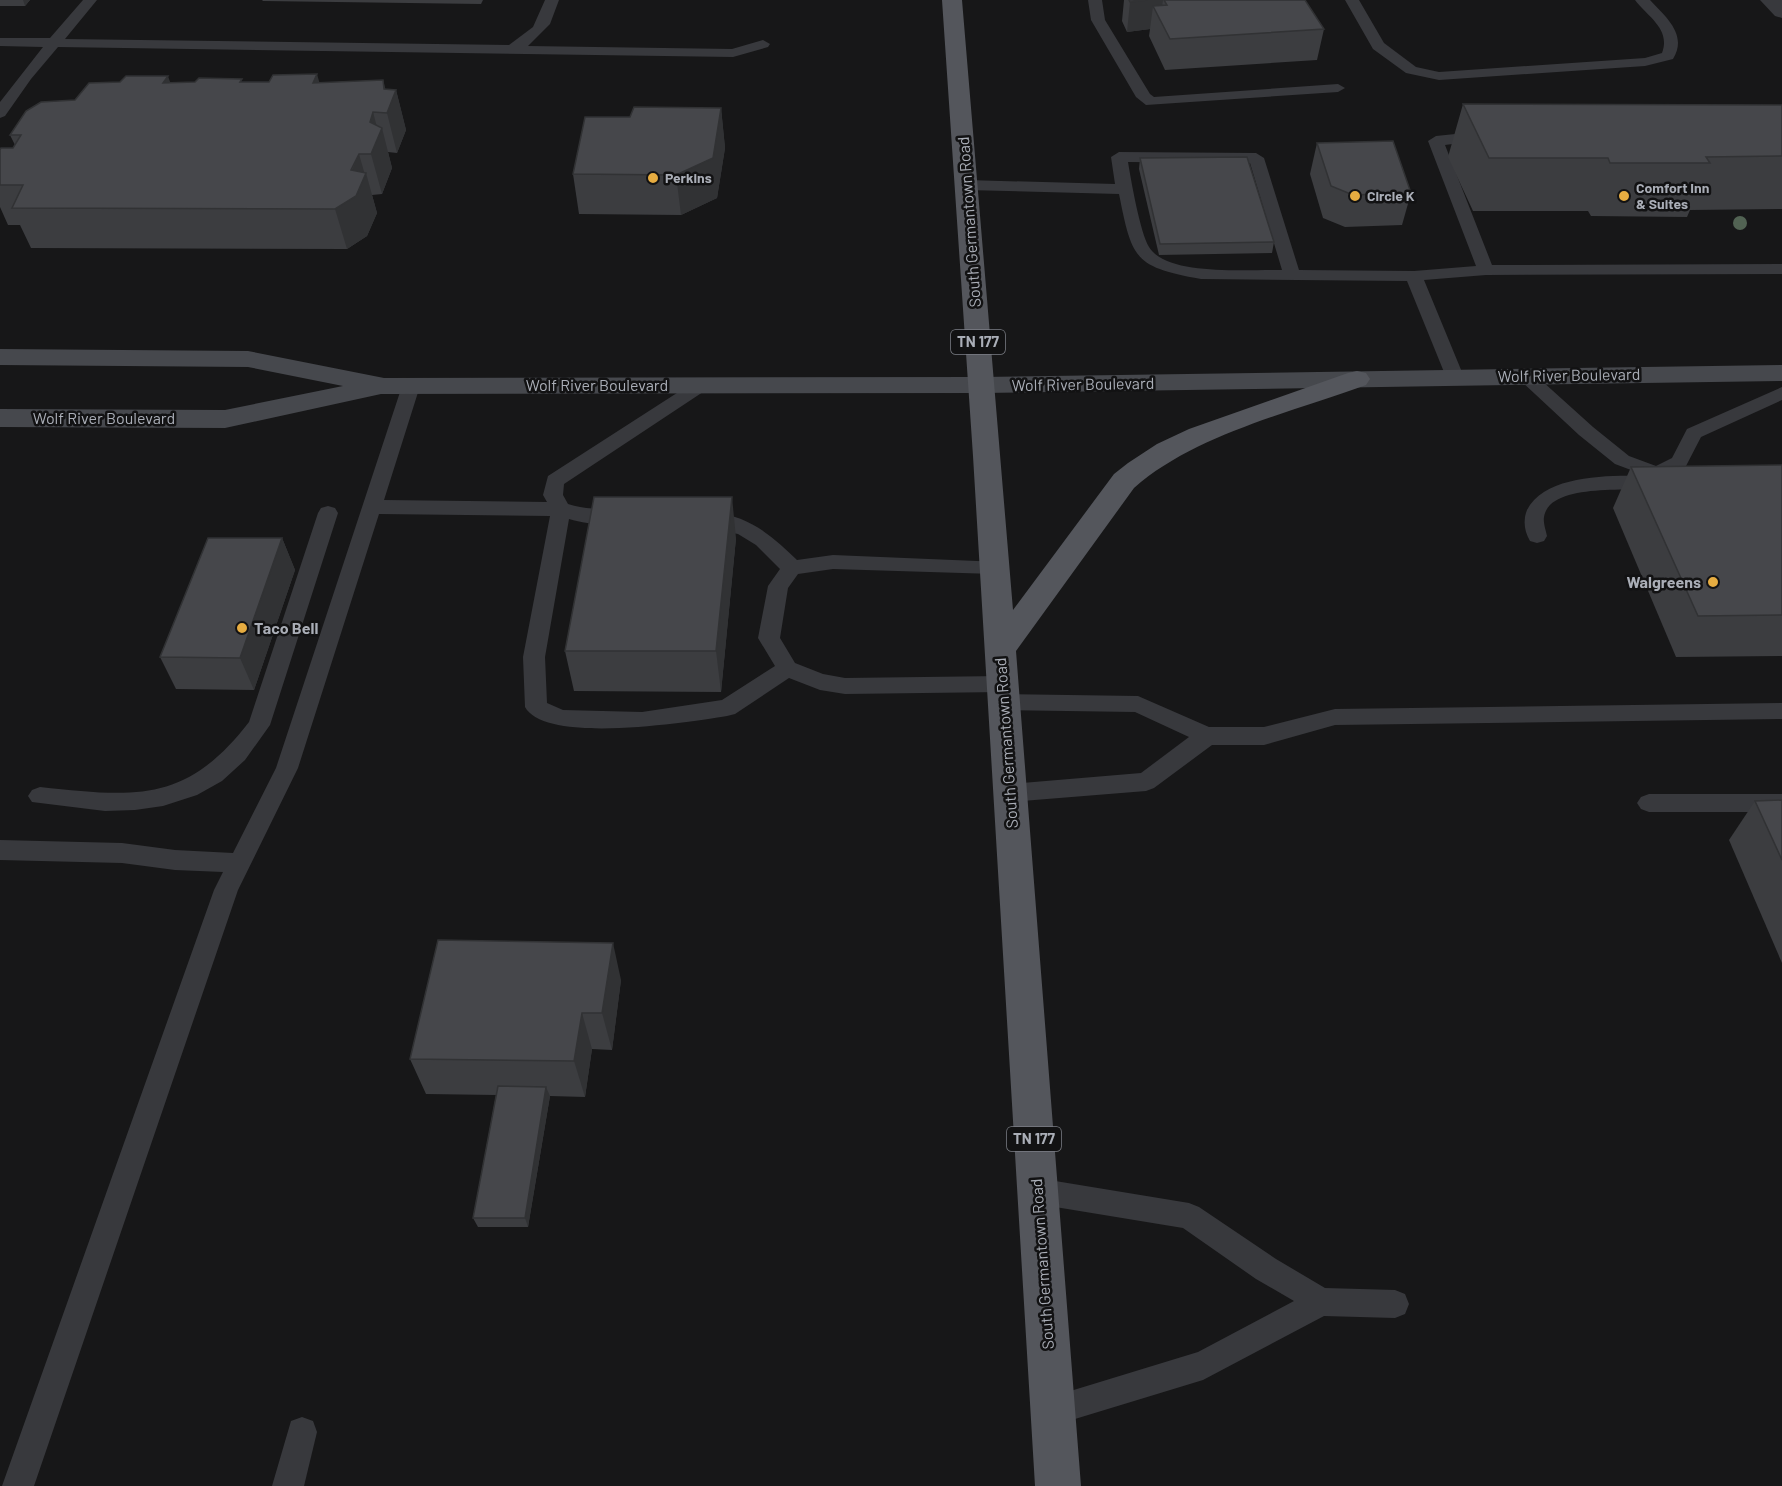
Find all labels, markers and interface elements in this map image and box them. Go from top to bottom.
street label: South Germantown Road [953,136,984,308]
place label: Perkins [665,169,712,186]
marker: Perkins [646,171,660,185]
place label: Comfort Inn & Suites [1636,179,1709,212]
place label: Circle K [1367,187,1415,204]
marker: Circle K [1348,189,1362,203]
marker: Comfort Inn & Suites [1617,189,1631,203]
road number: TN 177 [951,330,1005,354]
street label: Wolf River Boulevard [1497,364,1641,385]
street label: Wolf River Boulevard [1011,373,1155,394]
street label: Wolf River Boulevard [526,375,668,394]
street label: Wolf River Boulevard [33,408,175,427]
place label: Walgreens [1627,572,1701,591]
marker: Walgreens [1706,575,1720,589]
place label: Taco Bell [254,618,318,637]
marker: Taco Bell [235,621,249,635]
street label: South Germantown Road [990,657,1021,829]
road number: TN 177 [1007,1127,1061,1151]
street label: South Germantown Road [1026,1178,1057,1350]

